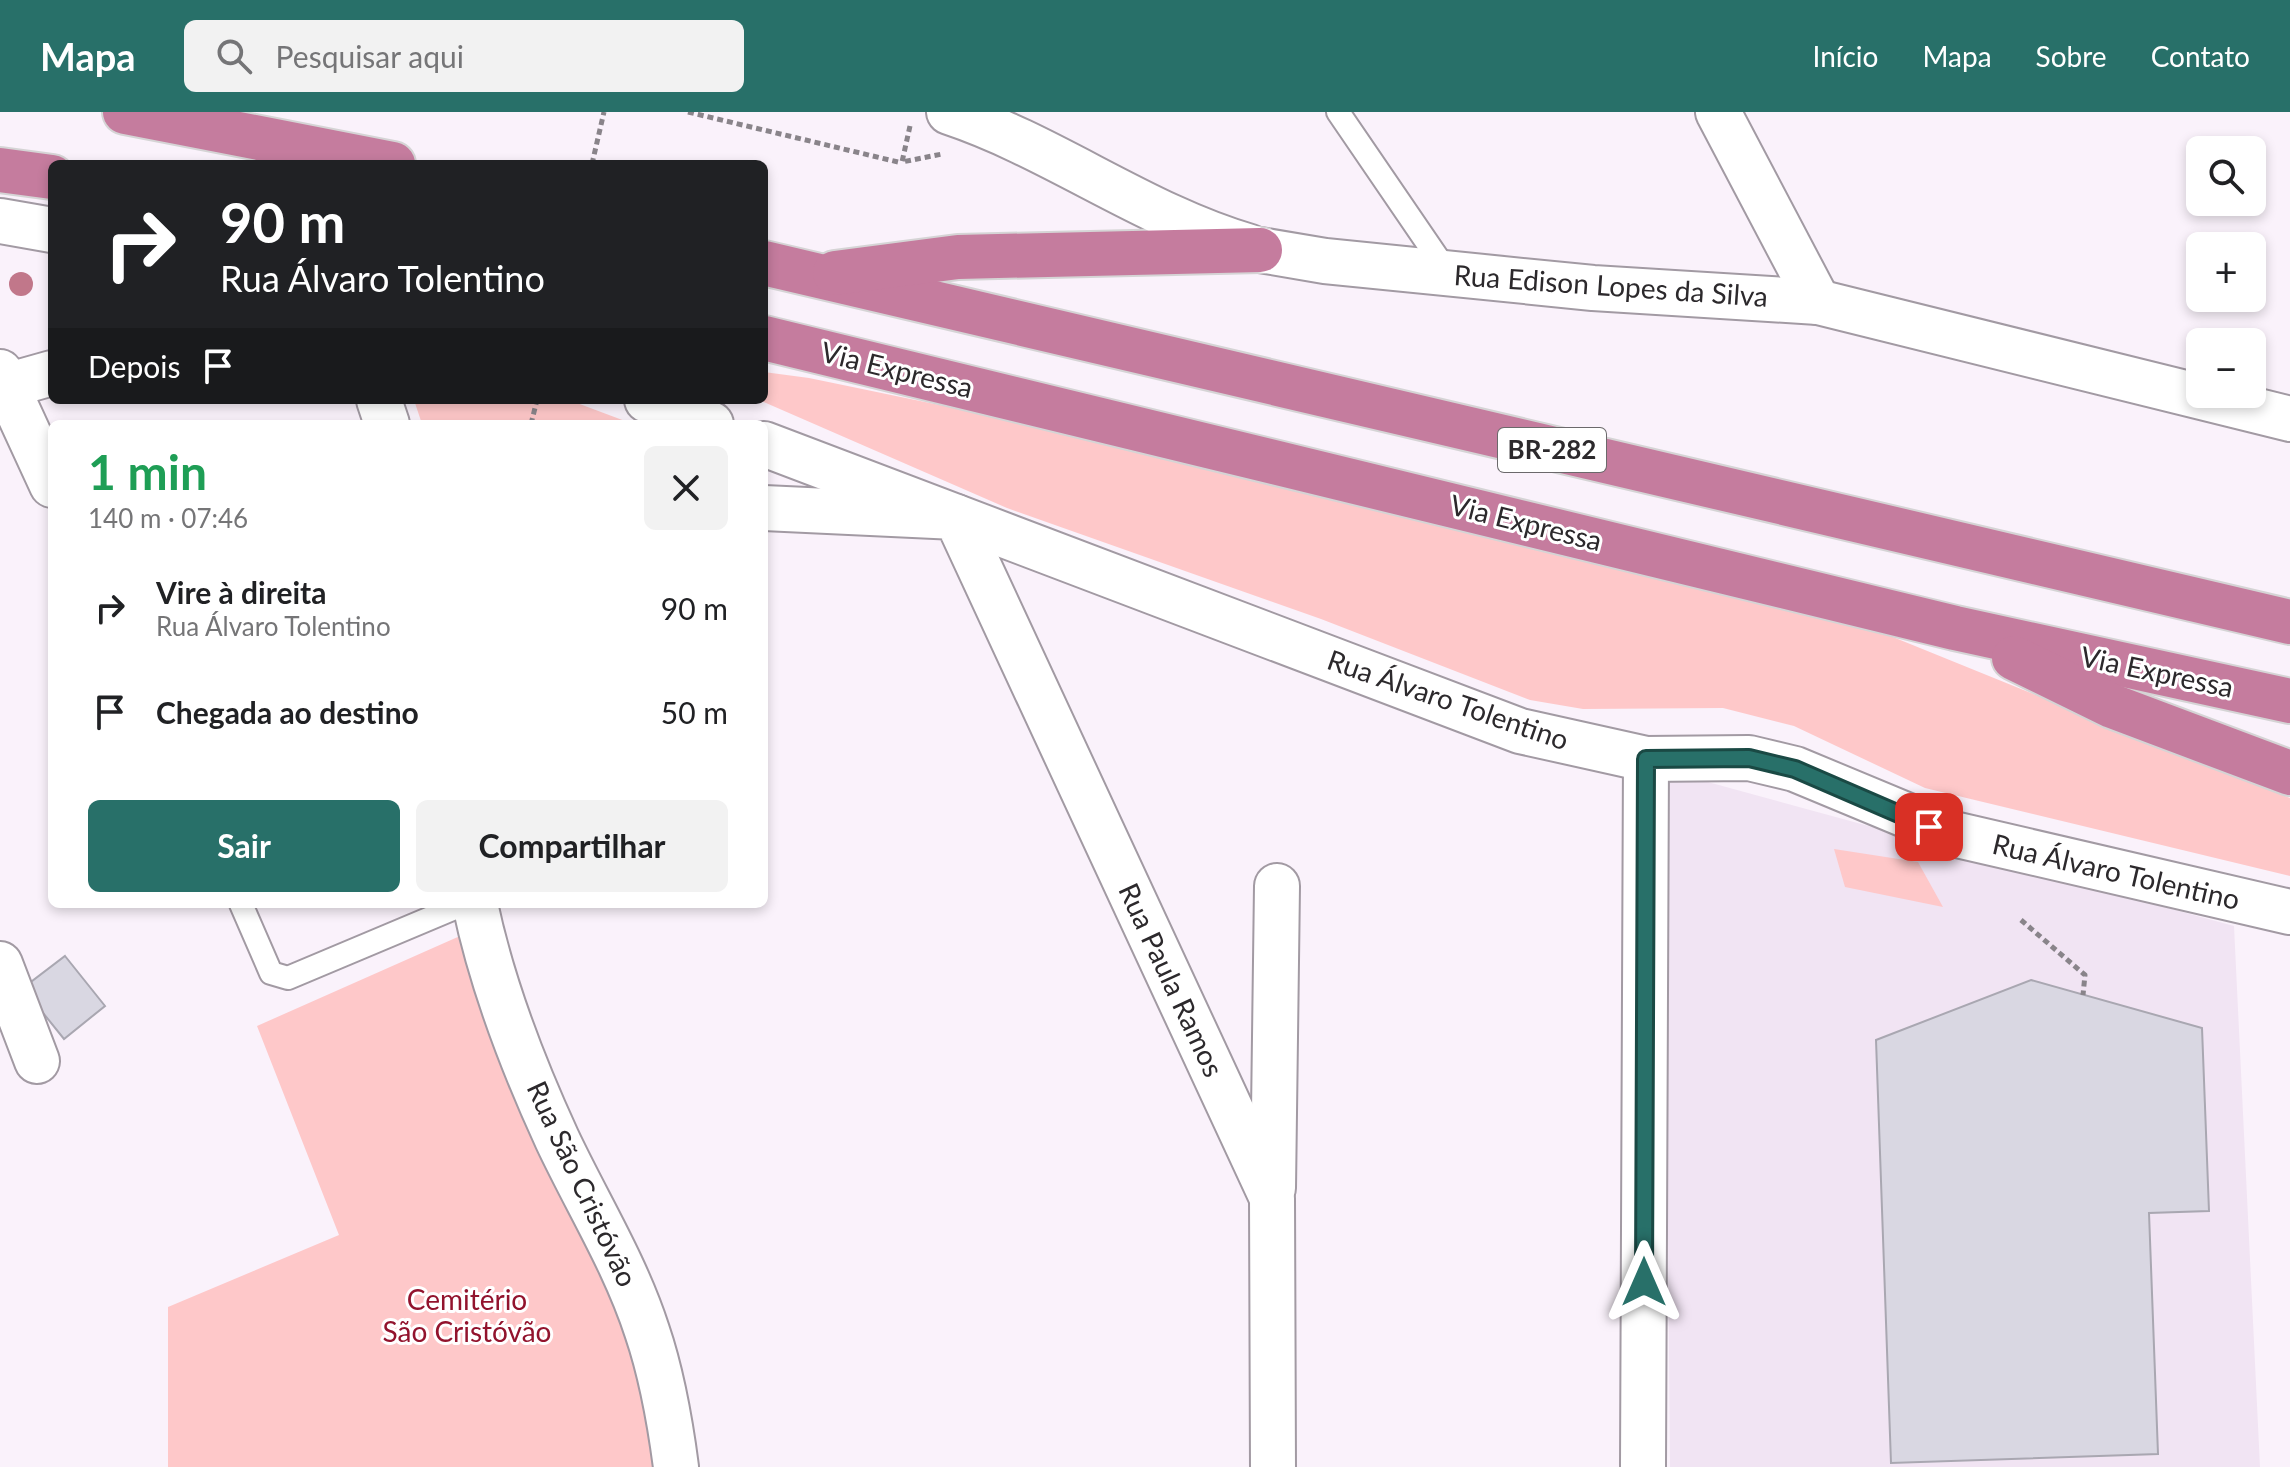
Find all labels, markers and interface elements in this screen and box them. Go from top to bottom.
search box [184,20,744,92]
text: Mapa [40,33,136,79]
icon: search [212,34,256,78]
text: Pesquisar aqui [276,38,464,74]
text: Início [1813,39,1878,73]
text: Mapa [1922,39,1992,73]
text: Sobre [2036,39,2107,73]
text: Contato [2151,39,2250,73]
map controls [2186,136,2266,408]
button: search [2186,136,2266,216]
text: 90 m [220,188,345,255]
icon: right [88,192,192,296]
button: + [2186,232,2266,312]
text: Rua Álvaro Tolentino [220,256,545,300]
street label: Rua Edison Lopes da Silva [1453,257,1769,313]
button: − [2186,328,2266,408]
street label: Via Expressa [818,334,977,404]
icon: arrive [196,344,240,388]
text: Depois [88,348,180,384]
road number: BR-282 [1498,428,1606,472]
text: 1 min [88,443,207,500]
button: close [644,446,728,530]
street label: Via Expressa [1447,487,1606,557]
text: 140 m · 07:46 [88,502,248,534]
text: Vire à direita [156,574,326,610]
icon: right [88,586,132,630]
text: 90 m [661,590,728,626]
text: Rua Álvaro Tolentino [156,610,391,642]
street label: Via Expressa [2078,638,2237,704]
street label: Rua Álvaro Tolentino [1323,642,1573,756]
icon: arrive [88,690,132,734]
text: Chegada ao destino [156,694,419,730]
text: 50 m [661,694,728,730]
pin [1895,793,1963,861]
button: Sair [88,800,400,892]
button: Compartilhar [416,800,728,892]
icon: arrive [1907,805,1951,849]
street label: Rua Álvaro Tolentino [1989,826,2243,916]
street label: Rua Paula Ramos [1112,877,1232,1082]
street label: Rua São Cristóvão [520,1075,645,1292]
position arrow [1602,1240,1686,1324]
park label: Cemitério São Cristóvão [383,1282,552,1348]

